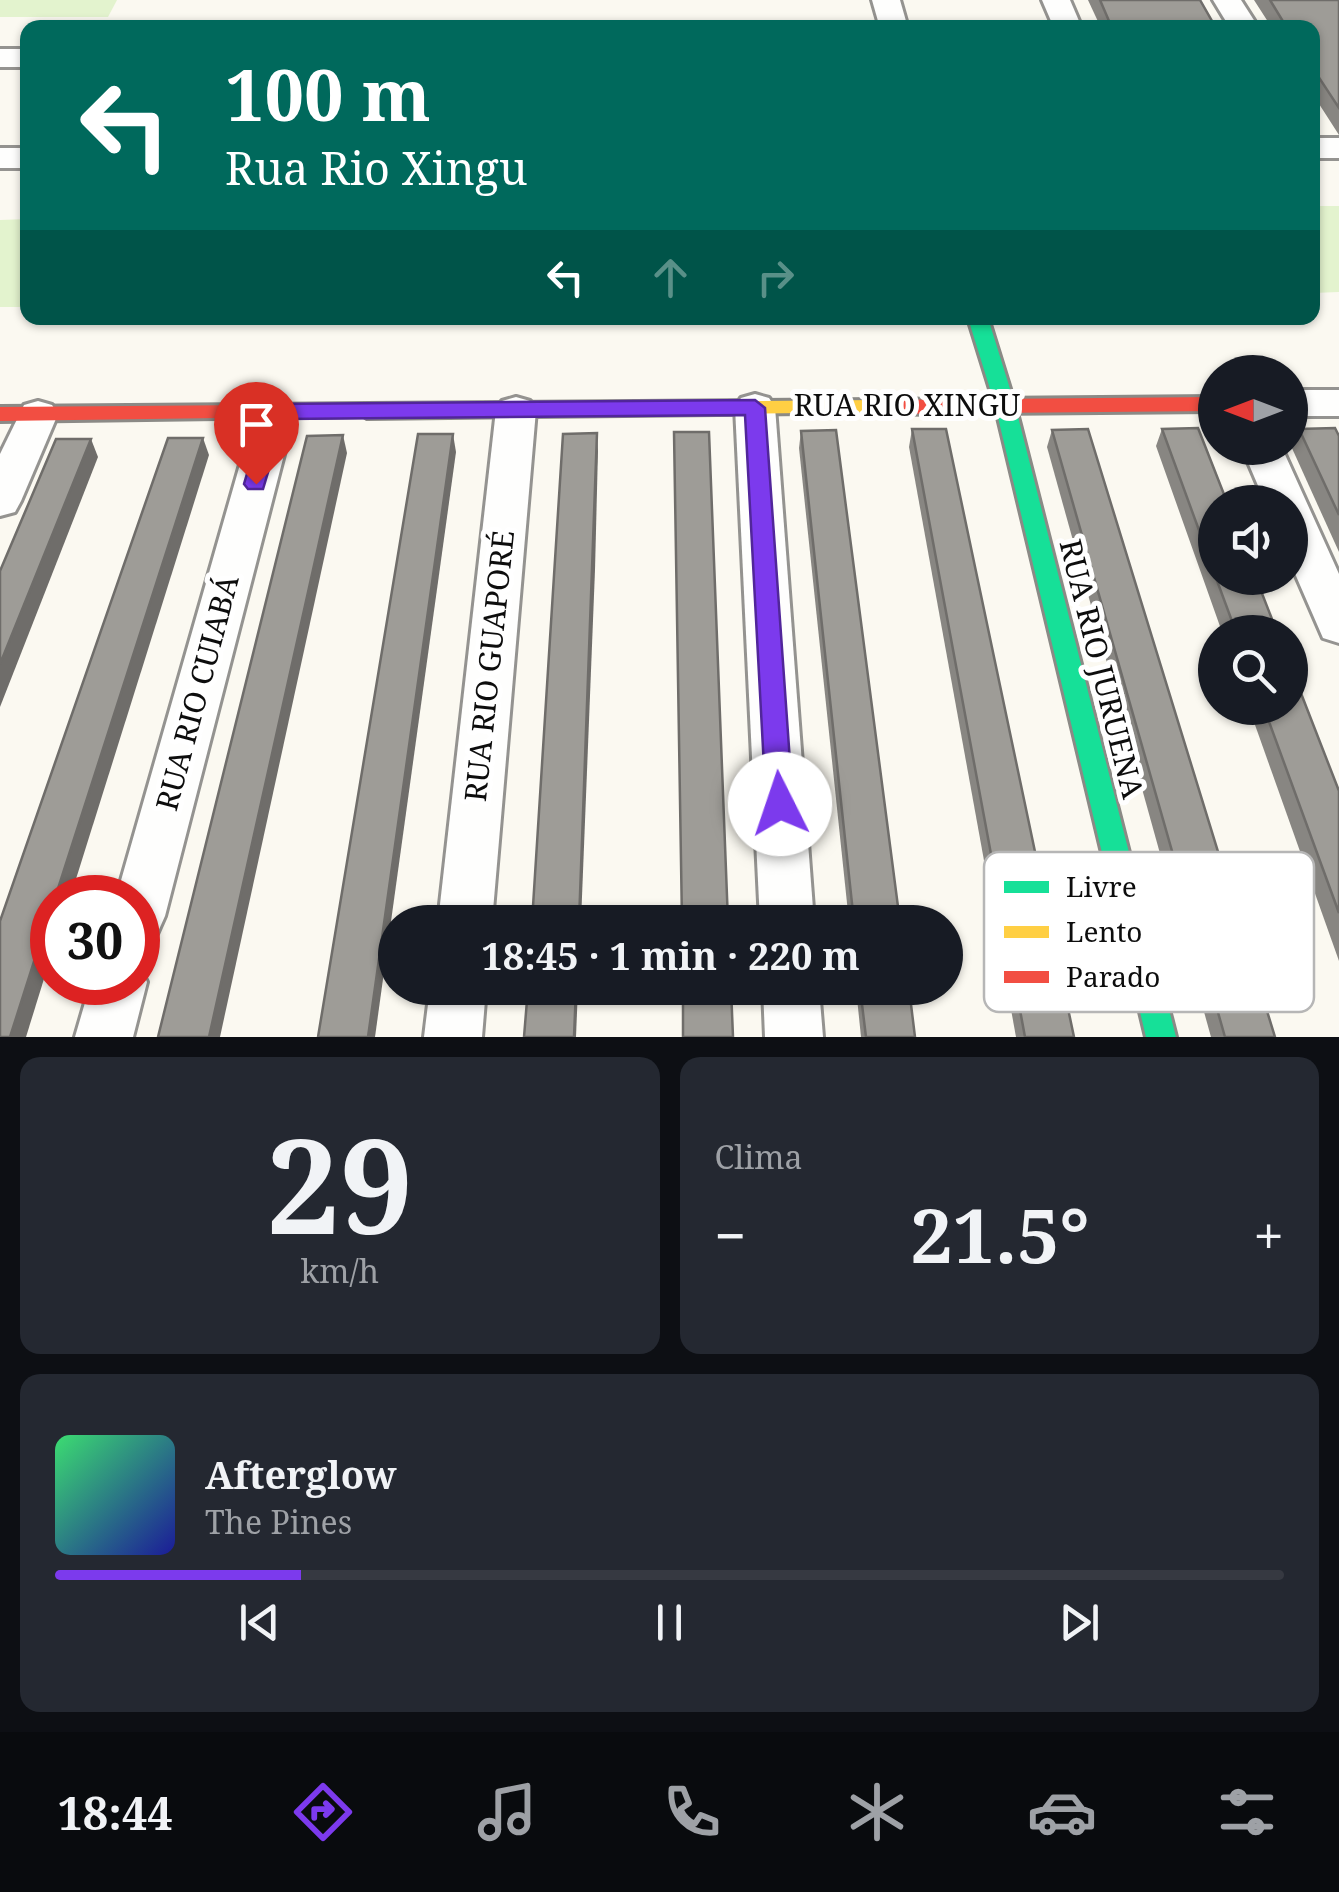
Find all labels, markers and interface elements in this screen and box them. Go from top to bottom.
text: 100 m [225,46,431,142]
icon: left [60,60,190,190]
text: Rua Rio Xingu [225,137,528,198]
icon: left [538,250,593,305]
icon: ahead [643,250,698,305]
icon: right [748,250,803,305]
north arrow [1198,355,1308,465]
map controls [1198,355,1308,725]
pin [214,382,299,485]
street label: RUA RIO XINGU [794,384,1021,425]
icon: arrive [229,397,284,452]
button: sound [1198,485,1308,595]
street label: RUA RIO GUAPORÉ [454,528,523,803]
street label: RUA RIO JURUENA [1050,535,1155,803]
street label: RUA RIO CUIABÁ [145,569,248,815]
button: search [1198,615,1308,725]
position arrow [728,752,832,856]
legend [984,852,1314,1012]
text: Livre [1066,867,1137,905]
speed limit sign: 30 [30,875,160,1005]
text: Lento [1066,912,1143,950]
text: 18:45 · 1 min · 220 m [481,929,860,981]
text: Parado [1066,957,1160,995]
text: 29 [266,1095,413,1272]
text: Clima [715,1135,803,1178]
text: 21.5° [910,1183,1089,1285]
text: − [715,1197,746,1272]
text: + [1253,1197,1284,1272]
text: km/h [301,1249,379,1292]
text: Afterglow [205,1448,397,1500]
text: The Pines [205,1500,352,1543]
icon: previous [232,1595,287,1650]
icon: pause [642,1595,697,1650]
icon: next [1052,1595,1107,1650]
icon: directions [288,1777,358,1847]
icon: music [472,1777,542,1847]
icon: phone [657,1777,727,1847]
icon: climate [842,1777,912,1847]
icon: car [1027,1777,1097,1847]
icon: filters [1212,1777,1282,1847]
text: 18:44 [57,1782,173,1843]

